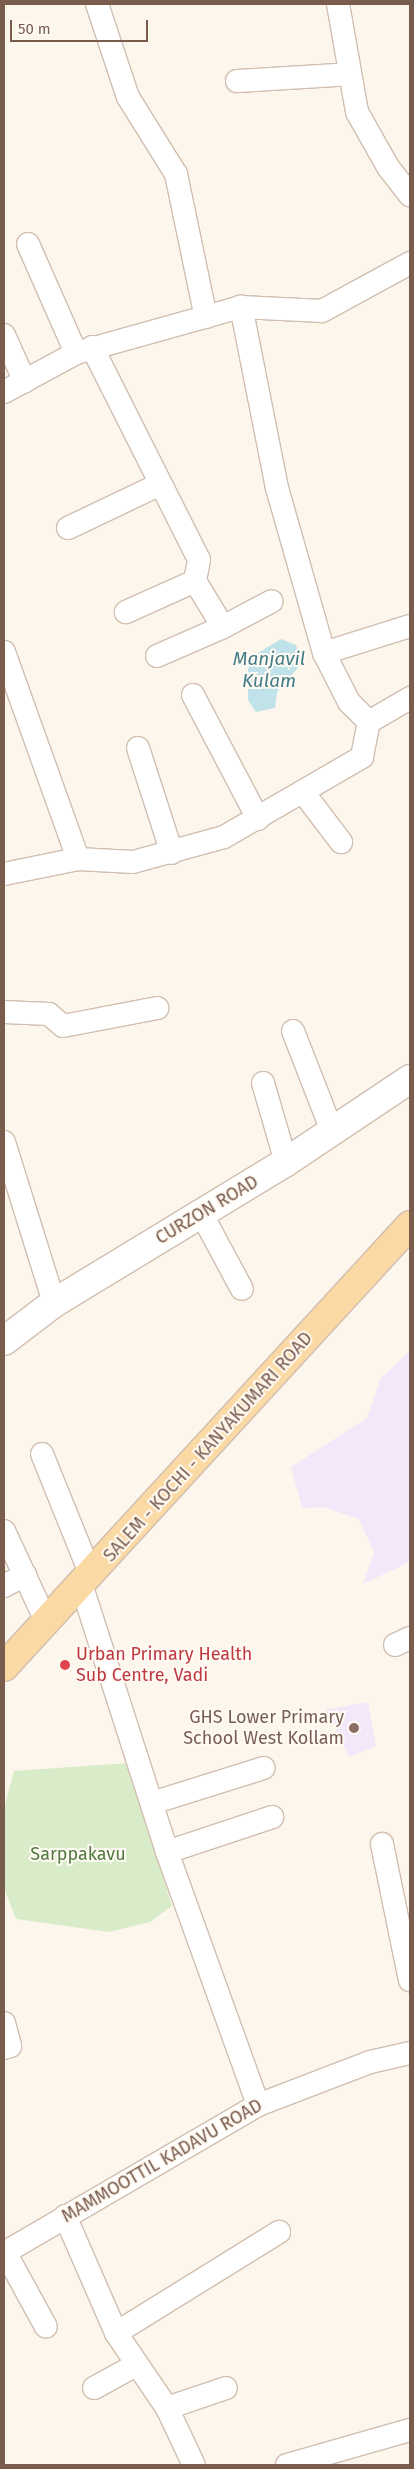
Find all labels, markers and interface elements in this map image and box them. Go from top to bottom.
scale bar [12,10,150,42]
text: 50 m [18,20,51,38]
water label: Manjavil Kulam [233,648,305,692]
street label: CURZON ROAD [152,1171,262,1249]
street label: SALEM - KOCHI - KANYAKUMARI ROAD [99,1328,317,1566]
place label: Urban Primary Health Sub Centre, Vadi [76,1644,252,1686]
marker: Urban Primary Health Sub Centre, Vadi [58,1658,72,1672]
place label: GHS Lower Primary School West Kollam [183,1707,344,1750]
marker: GHS Lower Primary School West Kollam [348,1722,360,1734]
park label: Sarppakavu [30,1843,126,1865]
street label: MAMMOOTTIL KADAVU ROAD [58,2095,266,2227]

